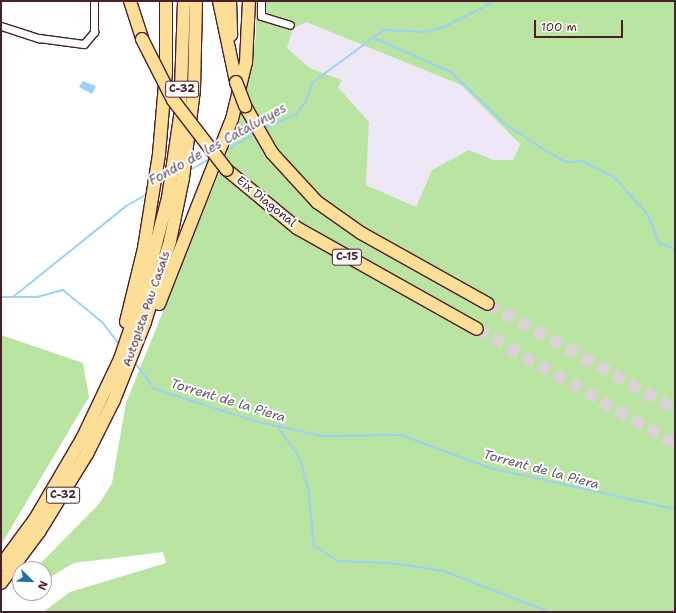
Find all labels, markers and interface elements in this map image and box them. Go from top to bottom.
scale bar [536,12,625,38]
text: 100 m [541,19,577,35]
road number: C-32 [165,80,199,98]
water label: Fondo de les Catalunyes [146,101,290,189]
street label: Eix Diagonal [233,174,299,230]
road number: C-15 [331,248,363,266]
street label: Autopista Pau Casals [120,249,174,369]
water label: Torrent de la Piera [169,376,287,426]
water label: Torrent de la Piera [481,447,601,493]
road number: C-32 [46,486,80,504]
north arrow [12,561,52,601]
text: N [34,579,51,592]

